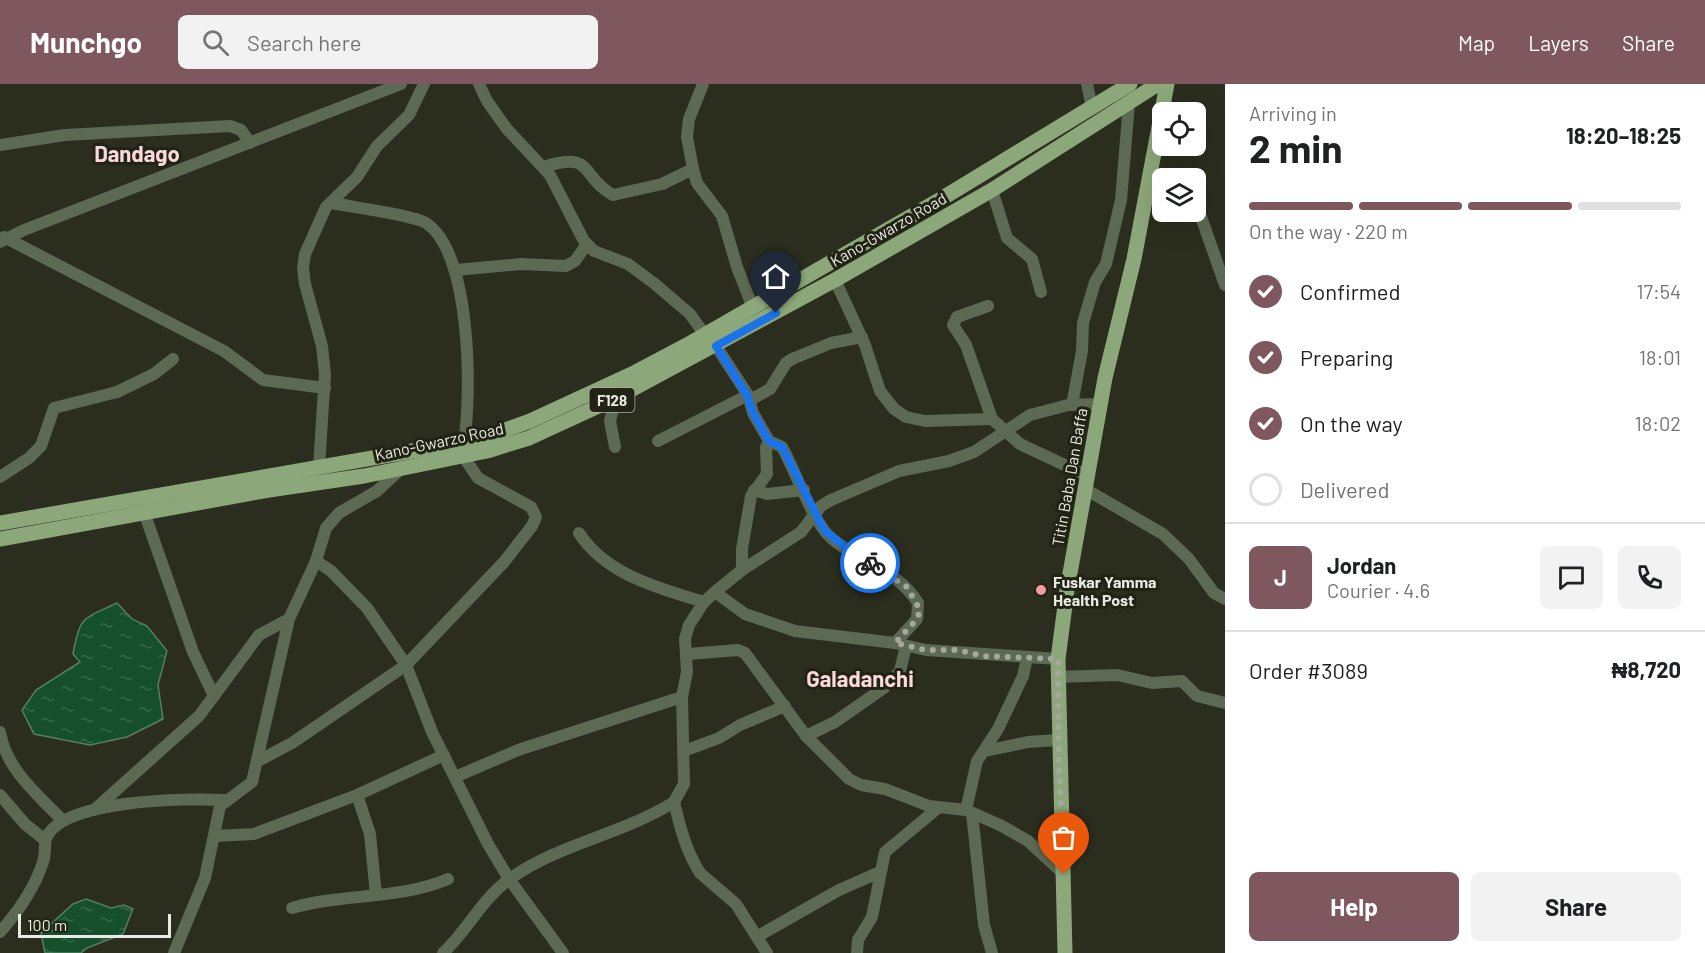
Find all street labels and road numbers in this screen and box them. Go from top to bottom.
street label: Kano-Gwarzo Road [826,188,950,270]
road number: F128 [590,388,634,412]
street label: Titin Baba Dan Baffa [1047,406,1091,548]
street label: Kano-Gwarzo Road [373,418,505,464]

